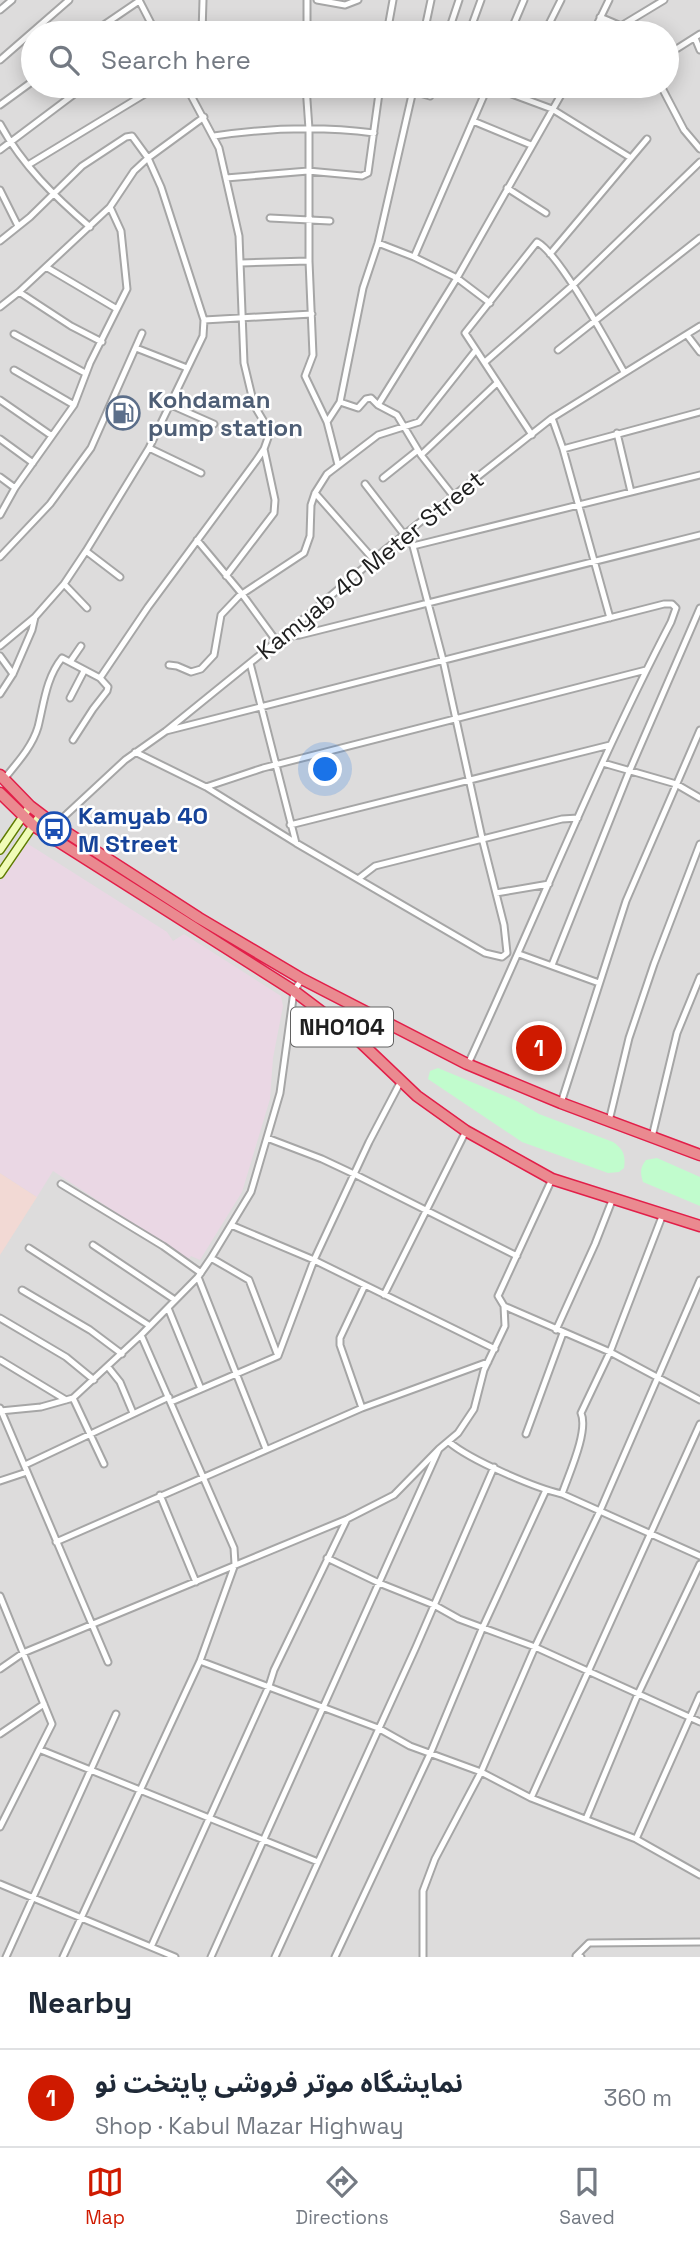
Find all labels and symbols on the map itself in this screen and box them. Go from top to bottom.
place label: Kohdaman pump station [148,384,303,443]
fuel station icon: Kohdaman pump station [104,394,142,432]
street label: Kamyab 40 Meter Street [250,464,490,666]
your location [308,752,342,786]
place label: Kamyab 40 M Street [78,800,208,859]
bus stop icon: Kamyab 40 M Street [35,810,73,848]
road number: NH0104 [291,1008,393,1046]
pin: 1 [516,1022,562,1074]

